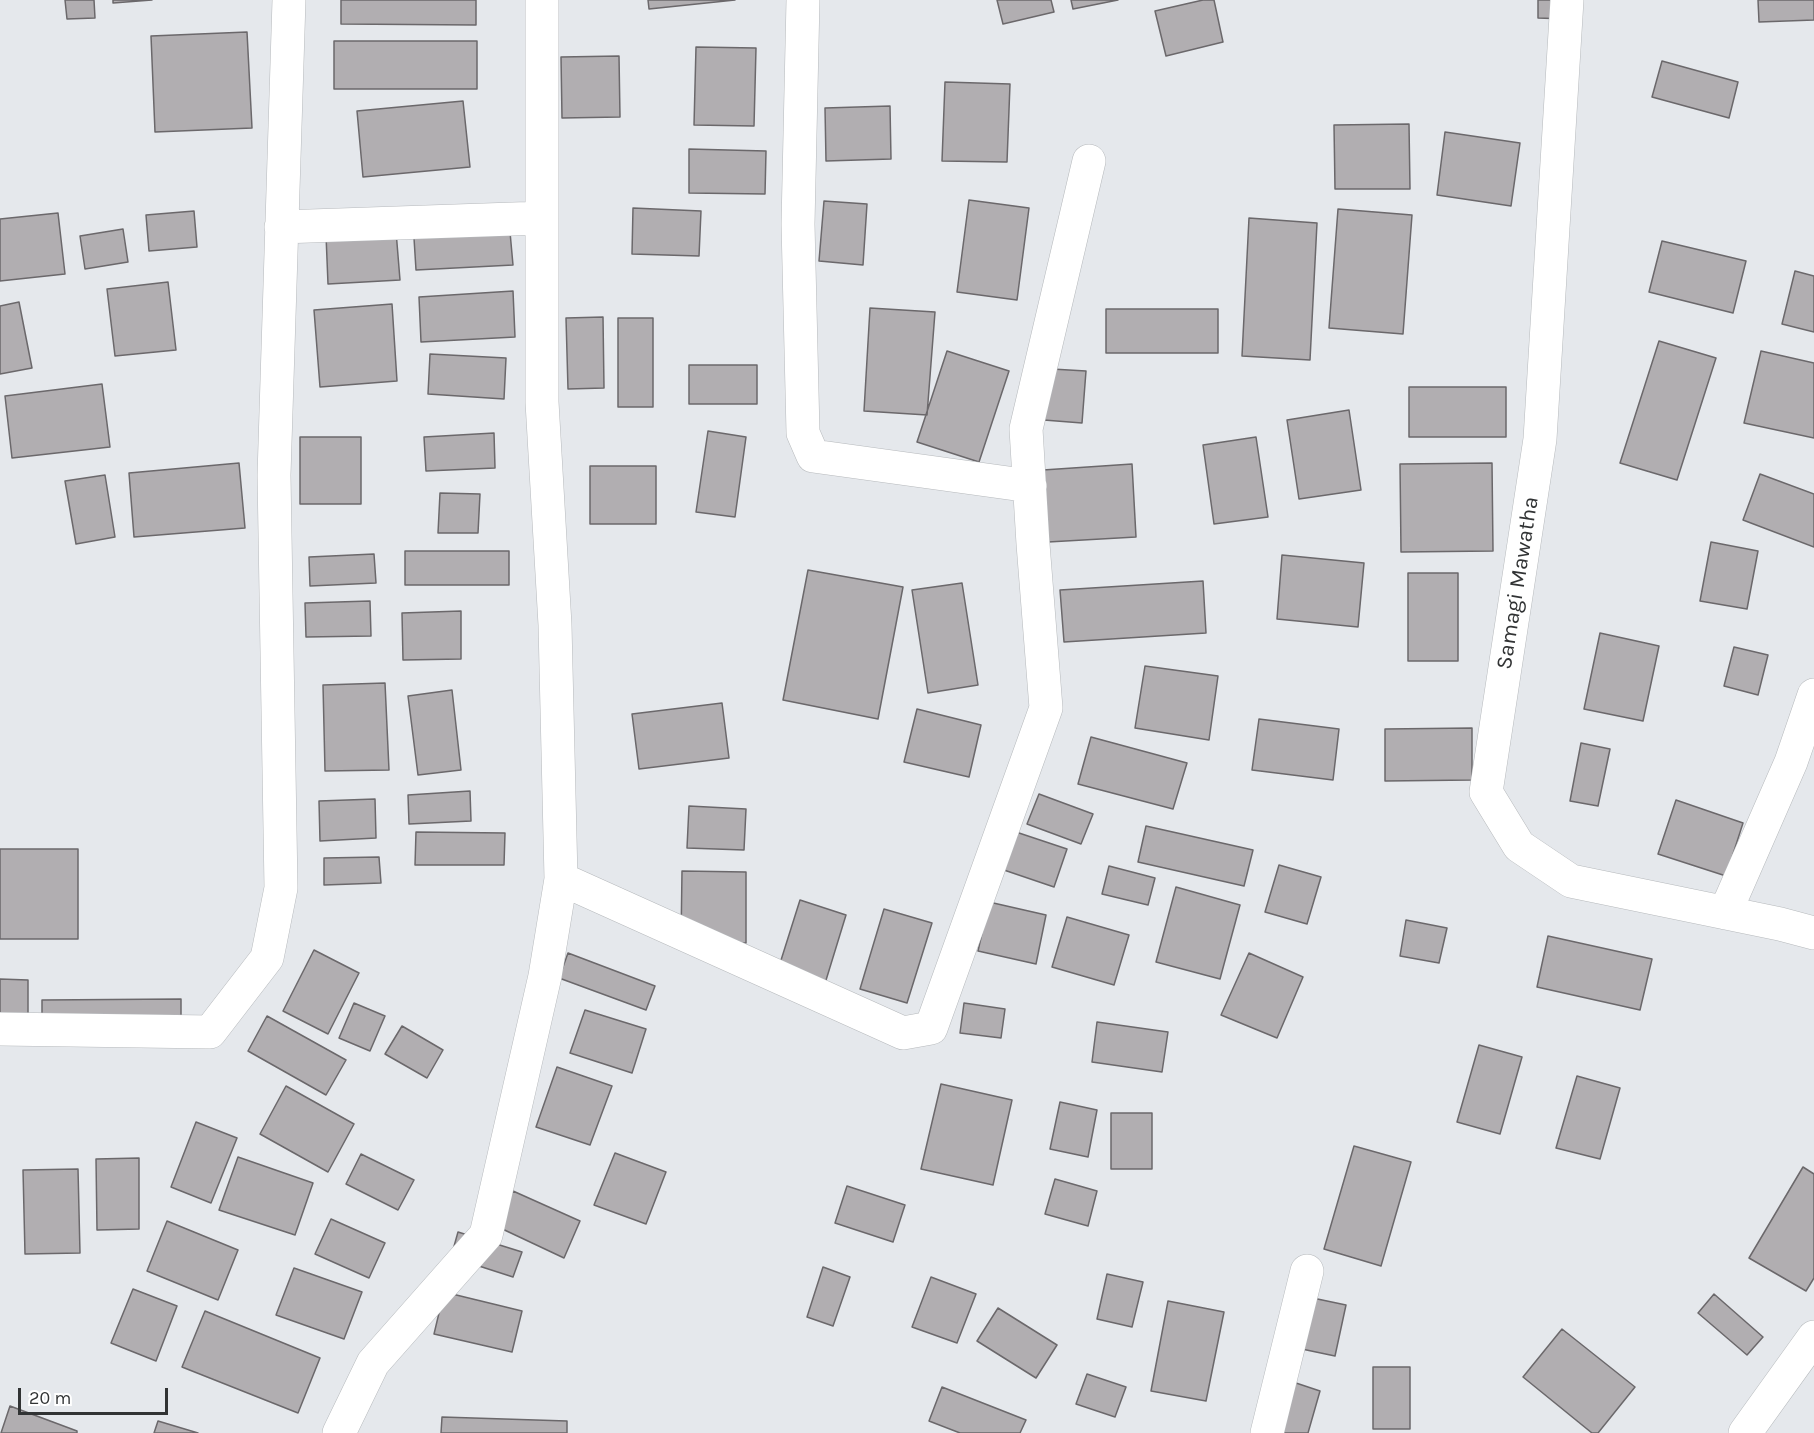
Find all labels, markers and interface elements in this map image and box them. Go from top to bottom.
street label: Samagi Mawatha [1491,495,1545,671]
scale bar [21,1376,171,1414]
text: 20 m [29,1387,71,1409]

